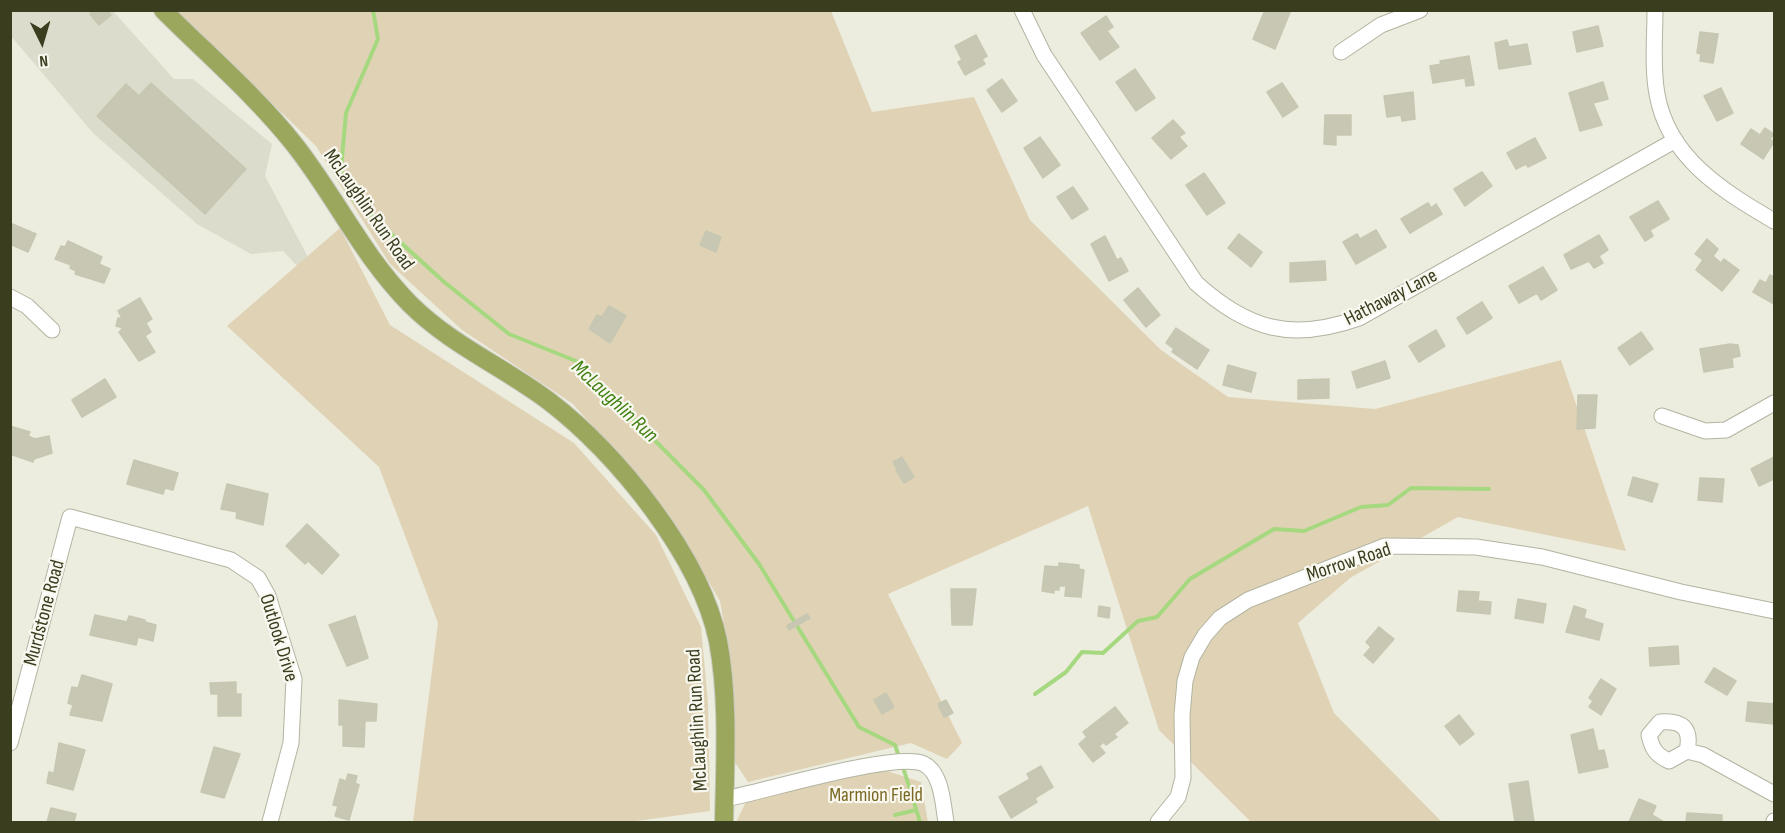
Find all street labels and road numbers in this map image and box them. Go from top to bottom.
street label: McLaughlin Run Road [317,145,419,275]
street label: Hathaway Lane [1340,264,1442,332]
street label: Morrow Road [1304,538,1394,588]
street label: Murdstone Road [19,557,71,669]
street label: Outlook Drive [253,591,303,685]
street label: McLaughlin Run Road [682,648,714,792]

